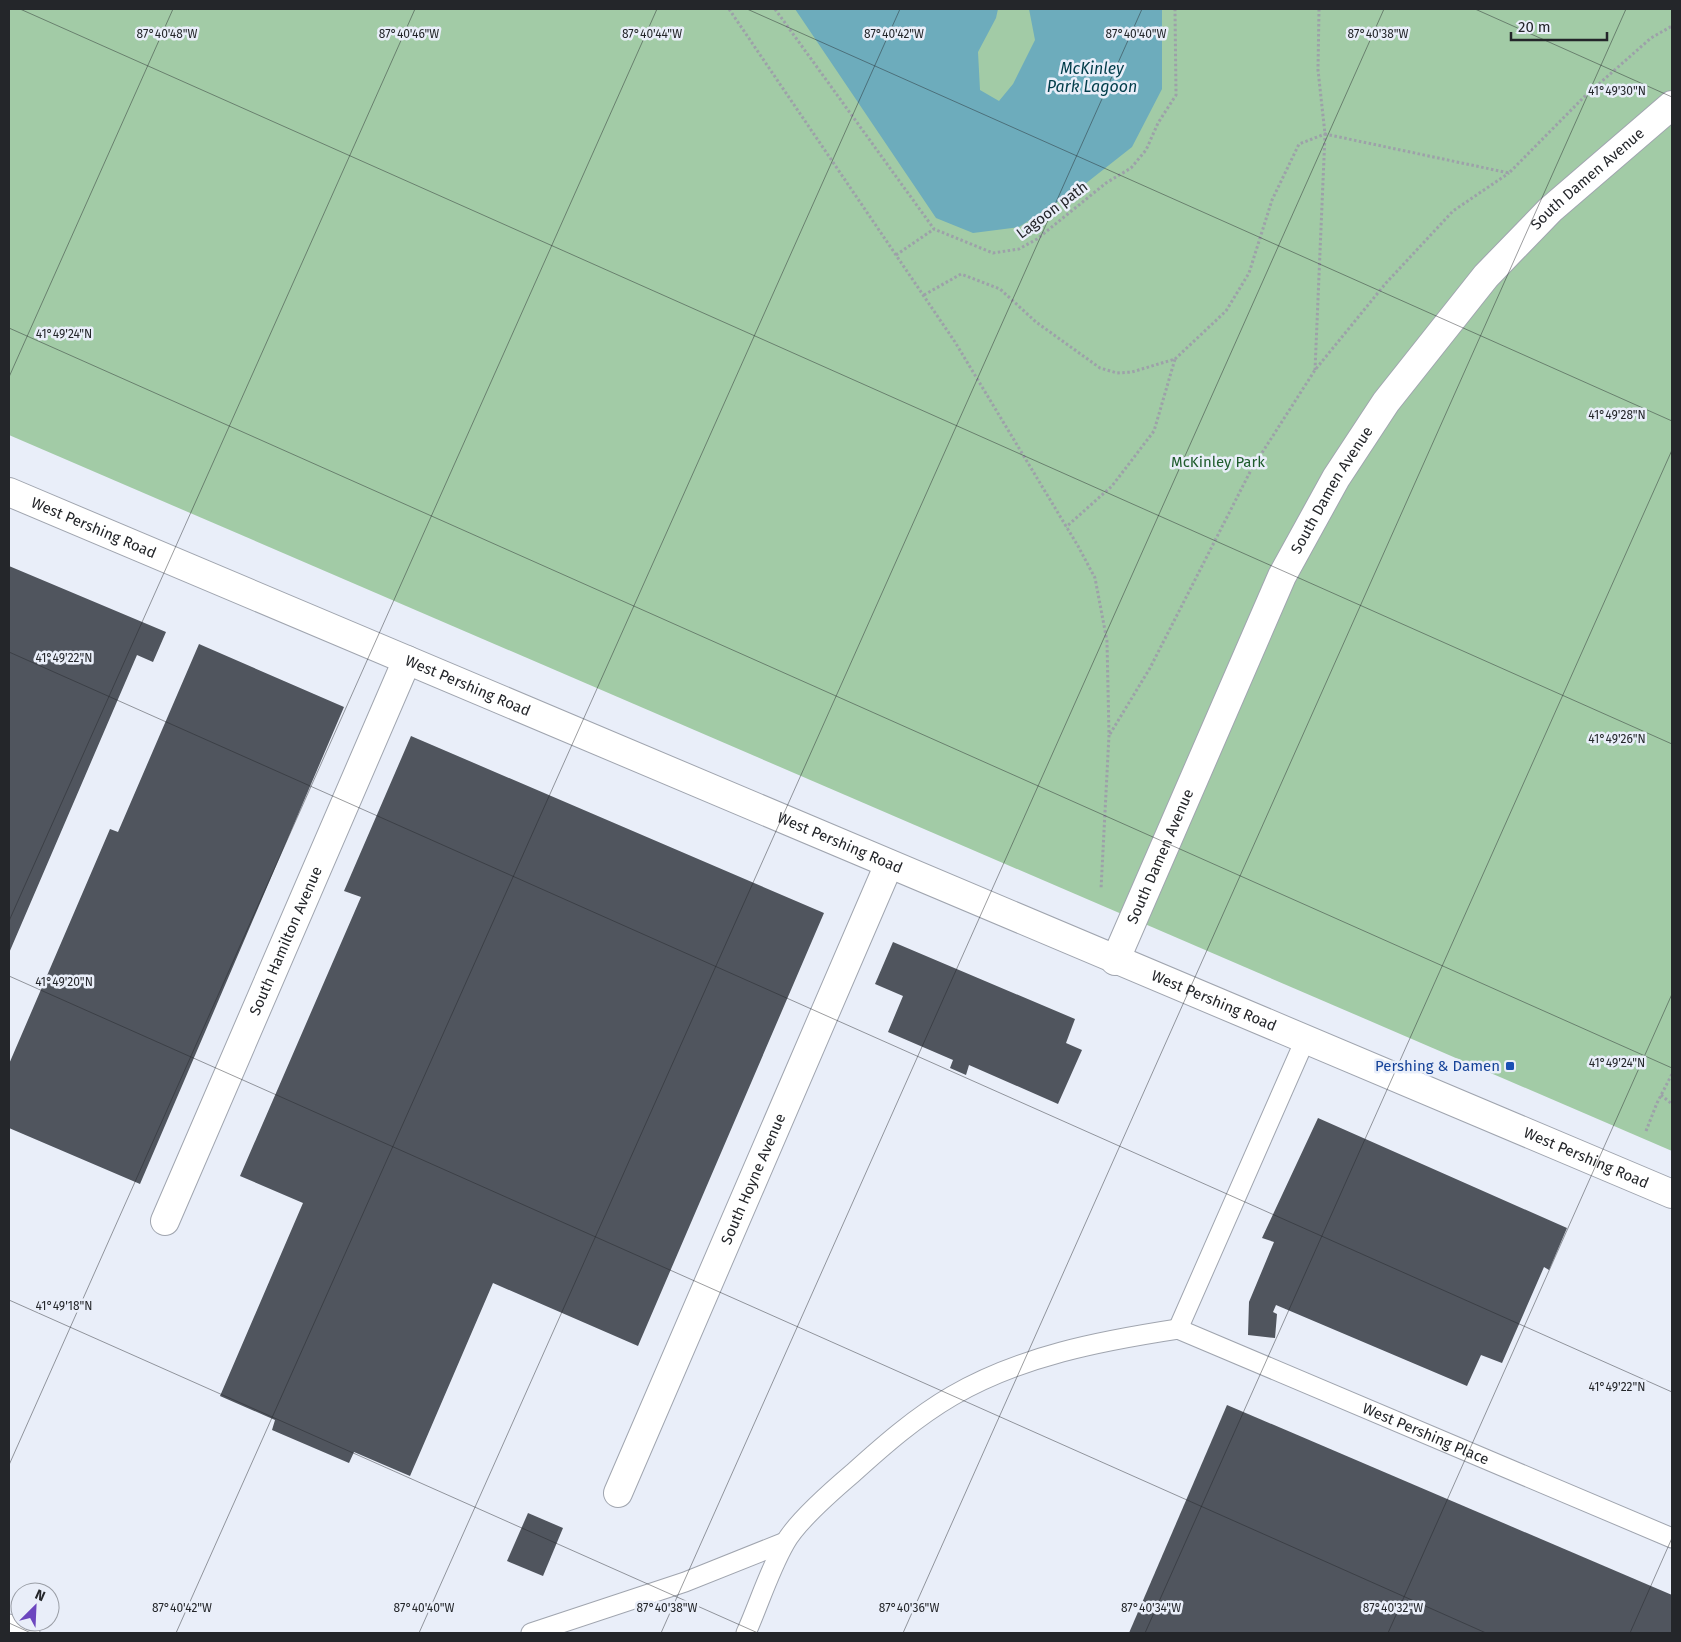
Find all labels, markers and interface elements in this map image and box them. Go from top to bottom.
scale bar [1511,10,1607,42]
text: 20 m [1518,18,1551,36]
text: 87°40'48"W [137,27,197,41]
text: 87°40'46"W [379,27,439,41]
text: 87°40'44"W [622,27,682,41]
text: 87°40'42"W [864,27,924,41]
text: 87°40'40"W [1106,27,1167,41]
text: 87°40'38"W [1348,27,1409,41]
water label: McKinley Park Lagoon [1047,59,1137,96]
text: 41°49'30"N [1588,84,1646,98]
street label: South Damen Avenue [1527,124,1648,233]
street label: Lagoon path [1013,177,1091,243]
text: 41°49'24"N [36,327,92,341]
text: 41°49'28"N [1588,408,1646,422]
street label: South Damen Avenue [1287,423,1377,557]
park label: McKinley Park [1171,453,1265,471]
street label: West Pershing Road [28,493,159,562]
text: 41°49'22"N [35,651,93,665]
street label: West Pershing Road [402,651,533,720]
text: 41°49'26"N [1588,732,1646,746]
street label: South Damen Avenue [1123,786,1198,927]
street label: West Pershing Road [775,808,905,877]
street label: South Hamilton Avenue [246,864,326,1018]
street label: West Pershing Road [1149,966,1279,1035]
text: 41°49'20"N [35,975,93,989]
text: 41°49'24"N [1589,1056,1645,1070]
place label: Pershing & Damen [1375,1057,1500,1075]
marker: Pershing & Damen [1504,1060,1516,1072]
street label: South Hoyne Avenue [717,1111,789,1247]
street label: West Pershing Road [1521,1123,1652,1192]
text: 41°49'18"N [36,1299,92,1313]
text: 41°49'22"N [1588,1380,1646,1394]
street label: West Pershing Place [1360,1399,1492,1469]
north arrow [10,1582,60,1632]
text: N [32,1586,48,1605]
text: 87°40'42"W [152,1601,212,1615]
text: 87°40'40"W [394,1601,455,1615]
text: 87°40'38"W [637,1601,698,1615]
text: 87°40'36"W [879,1601,939,1615]
text: 87°40'34"W [1121,1601,1181,1615]
text: 87°40'32"W [1363,1601,1423,1615]

